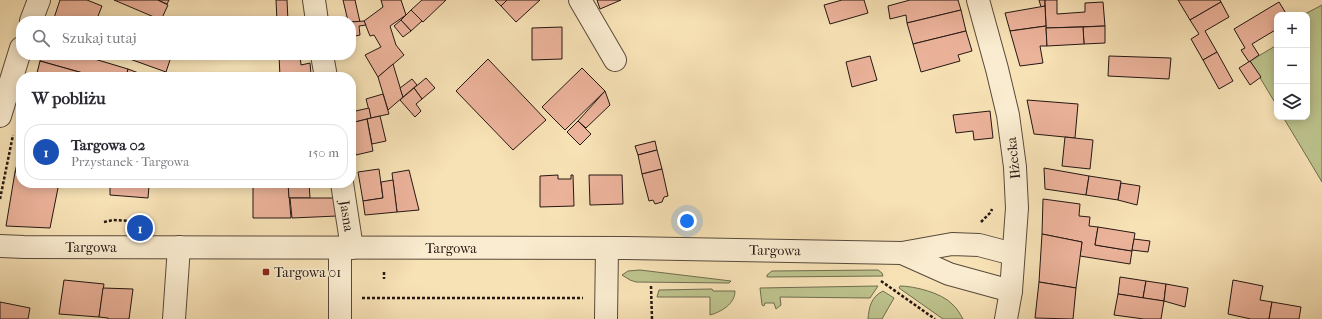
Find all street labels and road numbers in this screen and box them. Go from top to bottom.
street label: Iłżecka [1003,136,1024,180]
street label: Jasna [336,198,357,233]
street label: Targowa [65,239,117,256]
street label: Targowa [425,240,477,257]
street label: Targowa [749,242,801,259]

